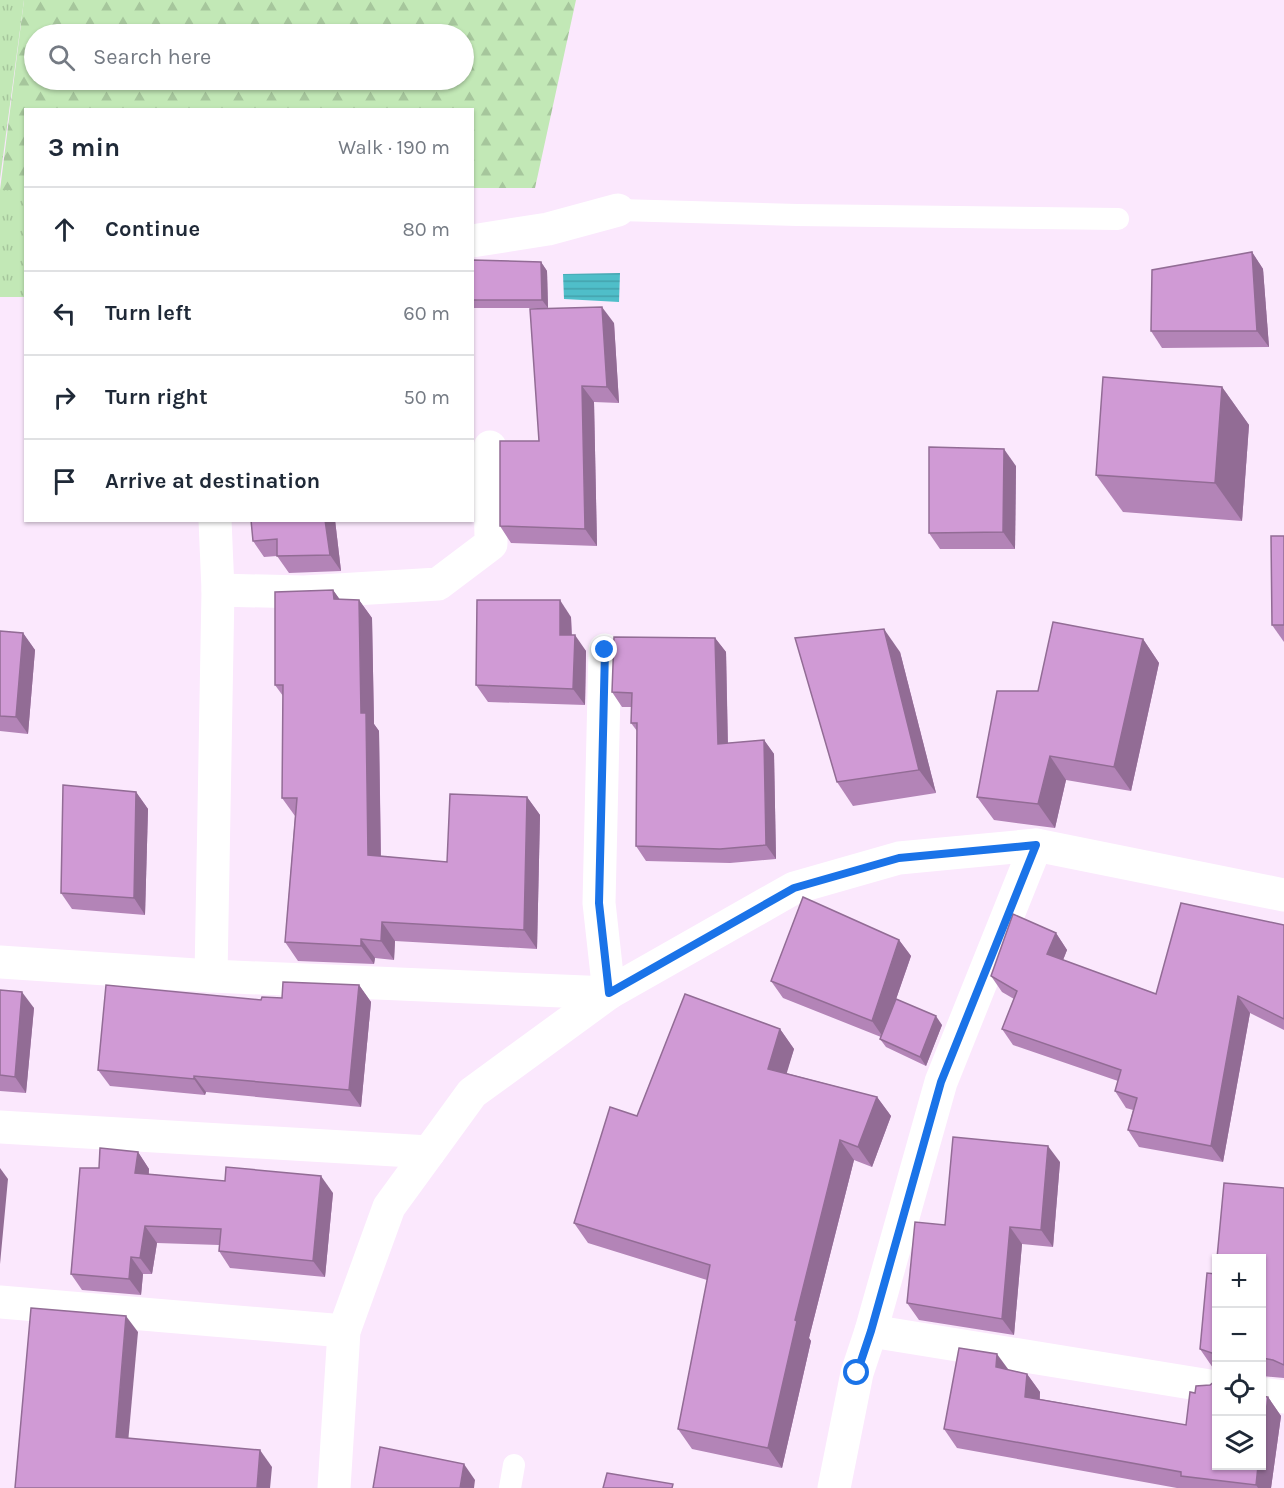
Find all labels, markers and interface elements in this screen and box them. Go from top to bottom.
search box [24,24,474,90]
icon: search [45,41,78,74]
text: Search here [93,44,211,70]
text: 3 min [48,132,120,163]
text: Walk · 190 m [338,136,450,159]
icon: ahead [48,213,81,246]
text: Continue [105,216,200,242]
text: 80 m [402,218,450,241]
icon: left [48,297,81,330]
text: Turn left [105,300,192,326]
text: 60 m [403,302,450,325]
icon: right [48,381,81,414]
text: Turn right [105,384,208,410]
text: 50 m [403,386,450,409]
icon: arrive [48,465,81,498]
text: Arrive at destination [105,468,320,494]
route end [591,636,617,662]
map controls [1212,1254,1266,1470]
button: + [1212,1254,1266,1308]
button: − [1212,1308,1266,1362]
route start [843,1359,869,1385]
button: locate [1212,1362,1266,1416]
button: layers [1212,1416,1266,1470]

